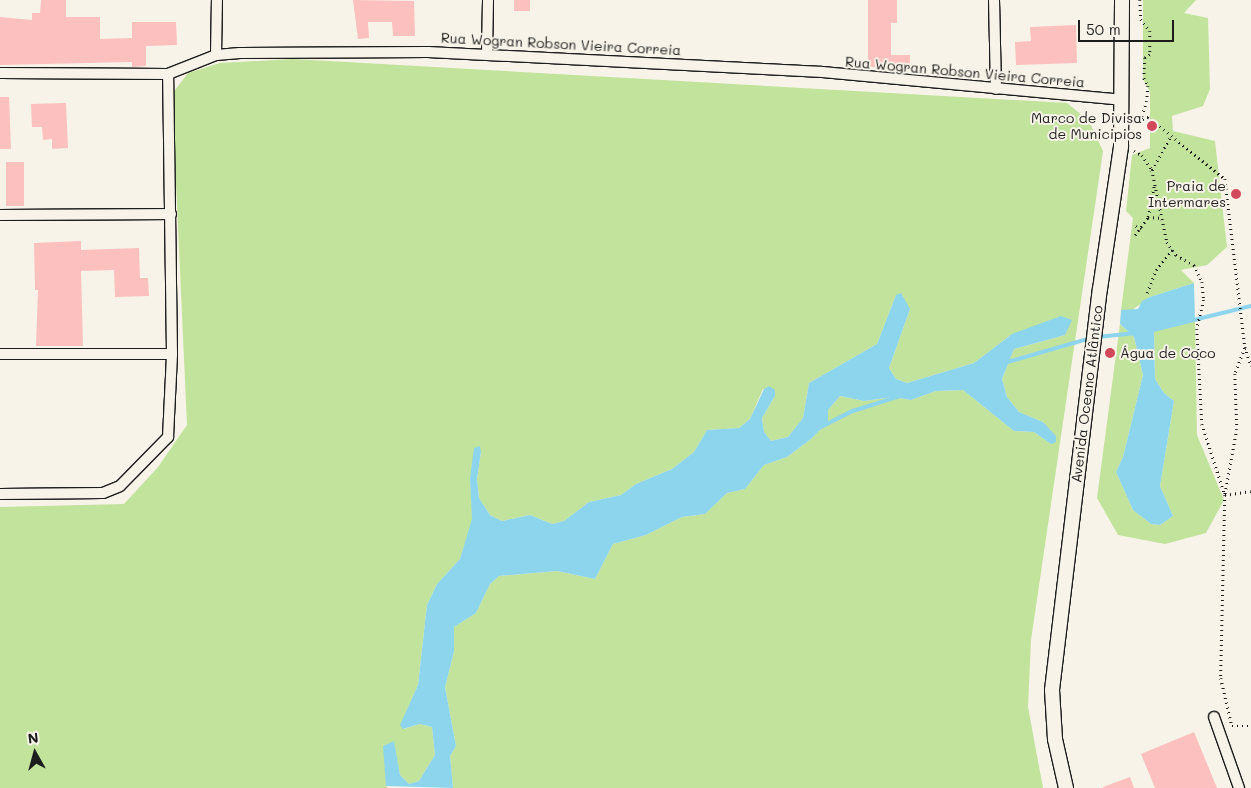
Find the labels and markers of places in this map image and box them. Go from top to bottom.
place label: Marco de Divisa de Municipios [1031,110,1142,142]
marker: Marco de Divisa de Municipios [1146,120,1158,132]
place label: Praia de Intermares [1148,178,1226,210]
marker: Praia de Intermares [1230,188,1242,200]
place label: Água de Coco [1120,345,1216,361]
marker: Água de Coco [1104,347,1116,359]

